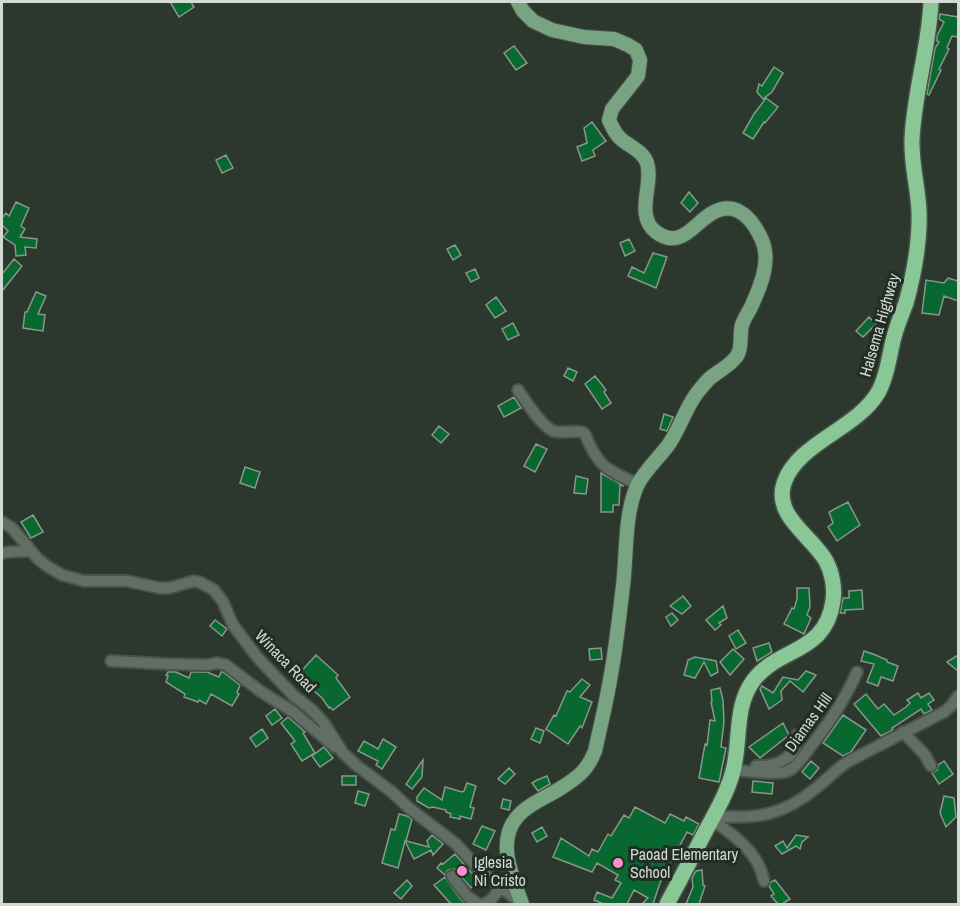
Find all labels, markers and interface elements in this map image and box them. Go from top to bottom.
street label: Halsema Highway [854,270,904,379]
street label: Winaca Road [250,625,322,697]
street label: Diamas Hill [779,688,837,756]
place label: Paoad Elementary School [630,843,738,883]
place label: Iglesia Ni Cristo [474,851,526,891]
marker: Paoad Elementary School [611,856,625,870]
marker: Iglesia Ni Cristo [455,864,469,878]

